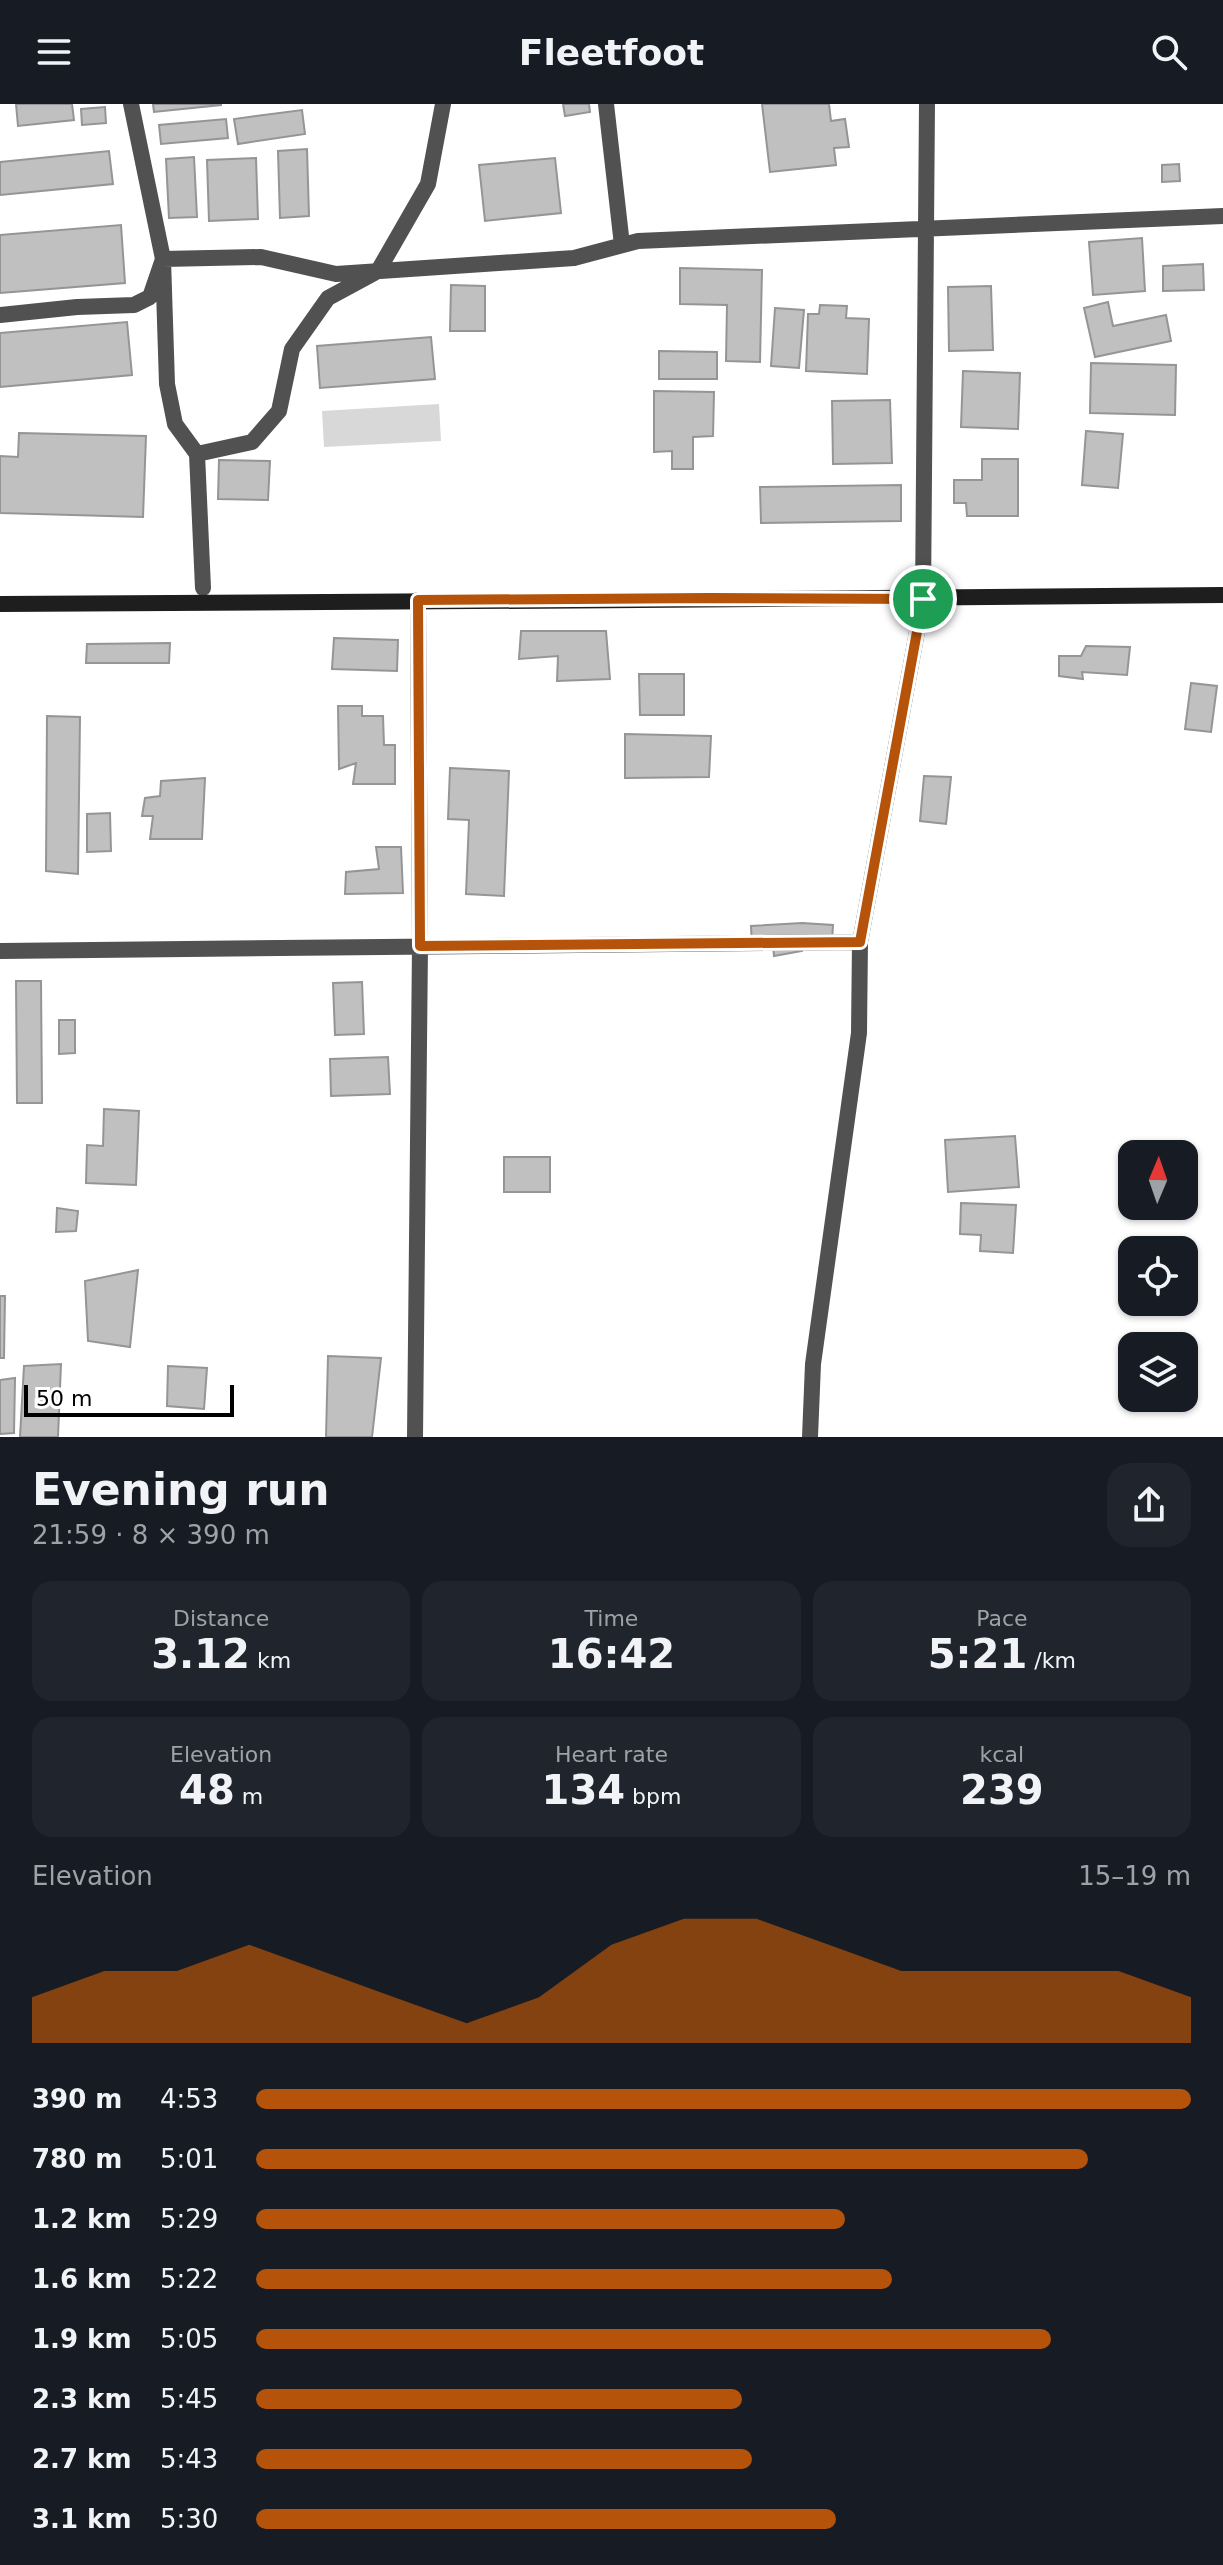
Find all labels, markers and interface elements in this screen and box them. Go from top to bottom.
icon: menu [32,30,76,74]
icon: search [1147,30,1191,74]
text: Fleetfoot [519,32,704,73]
pin [889,565,957,633]
icon: arrive [901,577,945,621]
north arrow [1118,1140,1198,1220]
map controls [1118,1140,1198,1412]
button: locate [1118,1236,1198,1316]
button: layers [1118,1332,1198,1412]
scale bar [24,1381,234,1417]
text: 50 m [36,1386,92,1411]
button: share [1107,1463,1191,1547]
text: Evening run [32,1464,329,1515]
text: 21:59 · 8 × 390 m [32,1520,270,1550]
text: Distance [173,1606,269,1631]
text: Time [585,1606,638,1631]
text: Pace [976,1606,1028,1631]
text: 3.12 [151,1631,250,1677]
text: 16:42 [548,1631,675,1677]
text: 5:21 [928,1631,1027,1677]
text: km [250,1648,291,1673]
text: /km [1027,1648,1076,1673]
text: Elevation [170,1742,272,1767]
text: Heart rate [555,1742,668,1767]
text: kcal [980,1742,1024,1767]
text: 48 [179,1767,235,1813]
text: 134 [542,1767,625,1813]
text: 239 [960,1767,1044,1813]
text: m [235,1784,263,1809]
text: bpm [625,1784,681,1809]
text: Elevation [32,1861,153,1891]
text: 15–19 m [1078,1861,1191,1891]
text: 390 m [32,2084,122,2114]
text: 4:53 [160,2084,218,2114]
text: 780 m [32,2144,122,2174]
text: 5:01 [160,2144,218,2174]
text: 1.2 km [32,2204,132,2234]
text: 5:29 [160,2204,218,2234]
text: 1.6 km [32,2264,132,2294]
text: 5:22 [160,2264,218,2294]
text: 1.9 km [32,2324,132,2354]
text: 5:05 [160,2324,218,2354]
text: 2.3 km [32,2384,132,2414]
text: 5:45 [160,2384,218,2414]
text: 2.7 km [32,2444,132,2474]
text: 5:43 [160,2444,218,2474]
text: 3.1 km [32,2504,132,2534]
text: 5:30 [160,2504,218,2534]

